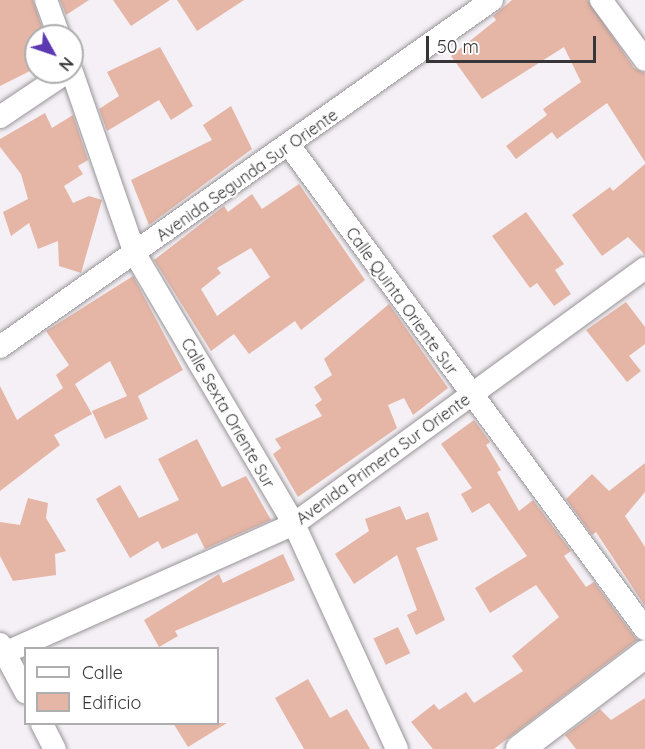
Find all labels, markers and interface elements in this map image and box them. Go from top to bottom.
north arrow [24,24,84,84]
scale bar [429,24,598,62]
text: 50 m [437,35,479,58]
text: N [55,53,78,75]
street label: Avenida Segunda Sur Oriente [153,105,341,245]
street label: Calle Quinta Oriente Sur [342,224,462,378]
street label: Calle Sexta Oriente Sur [177,335,279,491]
street label: Avenida Primera Sur Oriente [293,390,473,528]
legend [24,647,219,725]
text: Calle [82,661,123,684]
text: Edificio [82,691,141,714]

